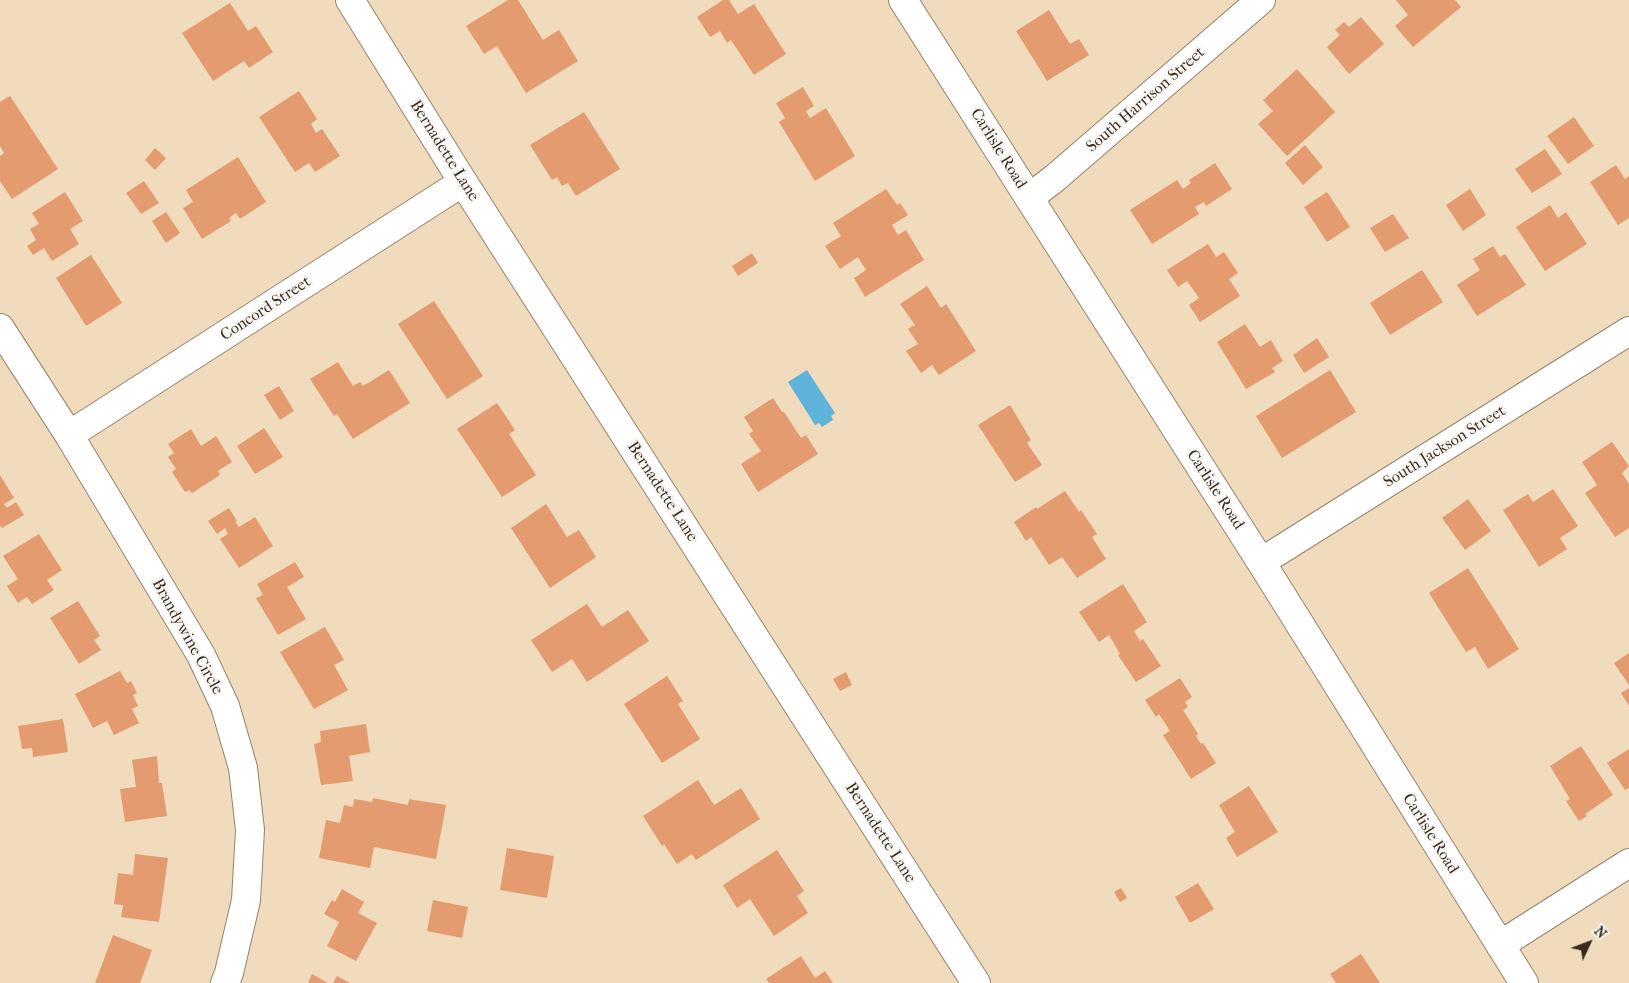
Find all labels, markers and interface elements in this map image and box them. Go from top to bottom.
street label: South Harrison Street [1083,43,1209,157]
street label: Bernadette Lane [405,97,483,205]
street label: Carlisle Road [966,105,1030,193]
street label: Concord Street [217,273,315,345]
street label: South Jackson Street [1380,402,1510,492]
street label: Bernadette Lane [623,438,701,546]
street label: Carlisle Road [1182,447,1248,533]
street label: Brandywine Circle [147,576,227,698]
street label: Bernadette Lane [841,779,919,887]
street label: Carlisle Road [1398,790,1462,878]
north arrow [1564,918,1614,968]
text: N [1590,923,1610,942]

